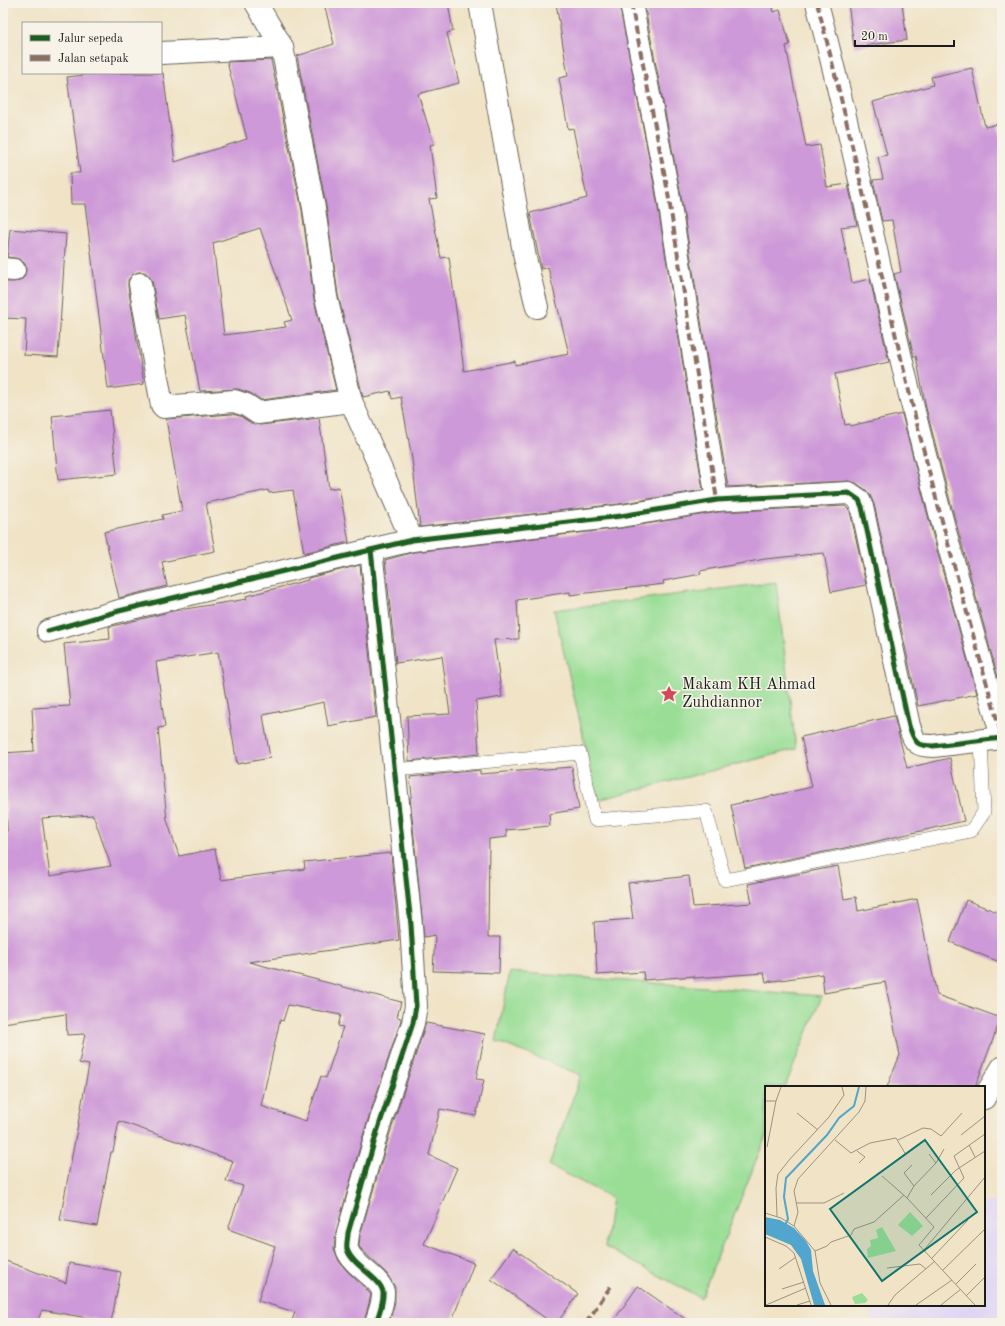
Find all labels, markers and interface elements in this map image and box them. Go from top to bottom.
legend [22,22,162,74]
scale bar [855,22,954,48]
text: 20 m [861,31,888,43]
text: Jalur sepeda [58,33,123,45]
text: Jalan setapak [58,53,129,65]
place label: Makam KH Ahmad Zuhdiannor [682,677,816,711]
place icon: Makam KH Ahmad Zuhdiannor [659,684,679,704]
inset map [765,1086,985,1306]

